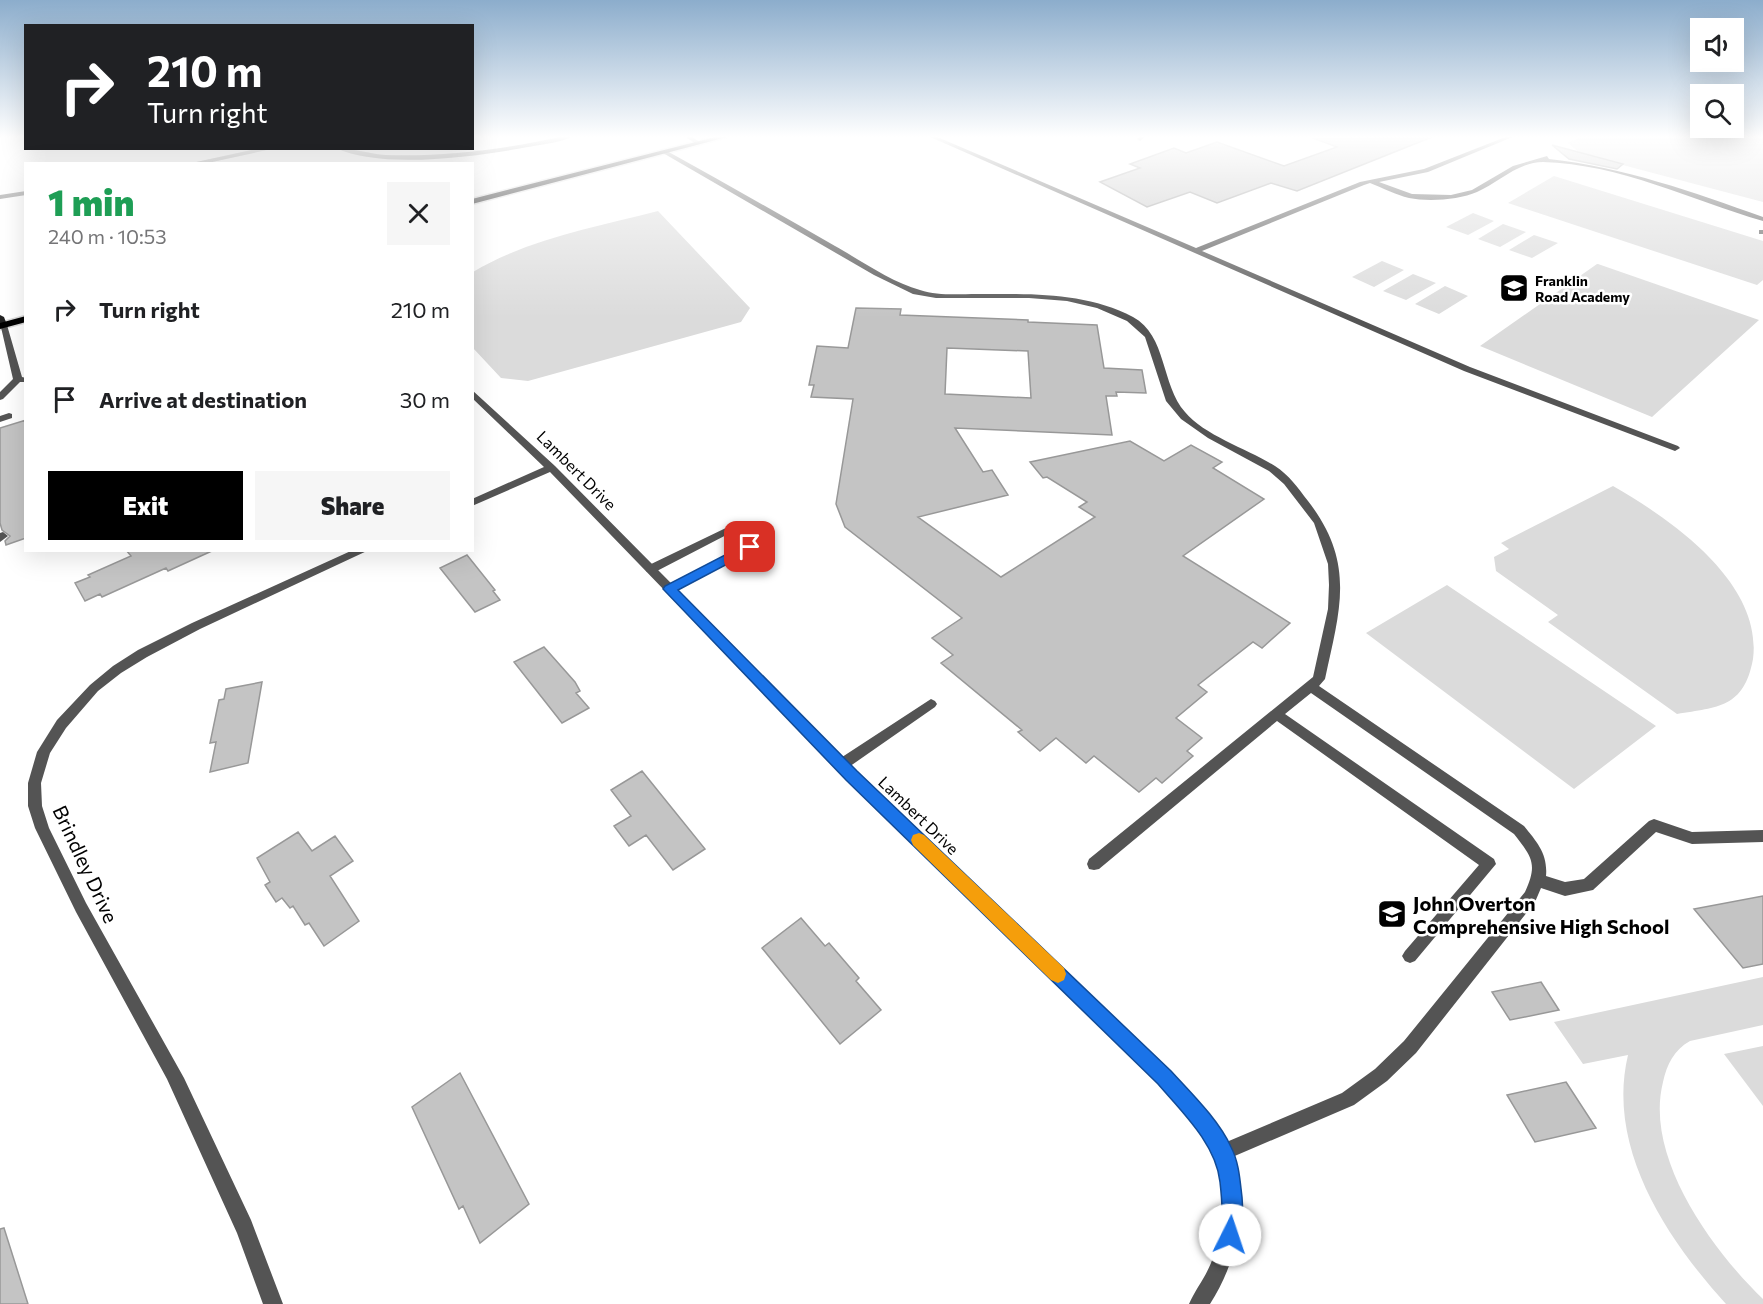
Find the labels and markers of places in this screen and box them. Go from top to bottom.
school or university icon: Franklin Road Academy [1498,272,1530,304]
place label: Franklin Road Academy [1535,272,1630,305]
pin [724,521,775,572]
place label: John Overton Comprehensive High School [1413,891,1669,938]
school or university icon: John Overton Comprehensive High School [1376,898,1408,930]

